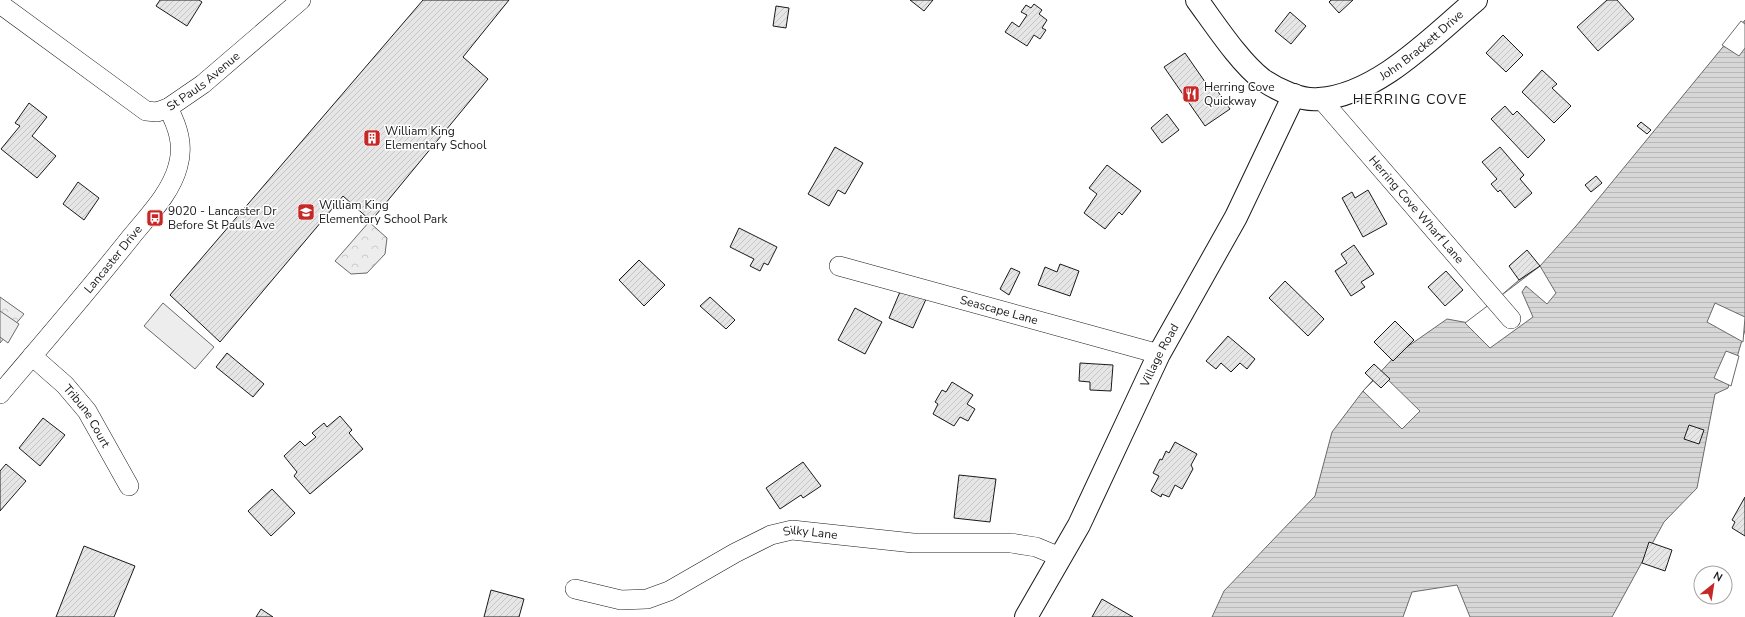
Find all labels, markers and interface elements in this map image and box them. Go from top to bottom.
street label: John Brackett Drive [1375,6,1467,84]
street label: St Pauls Avenue [164,48,243,115]
place label: Herring Cove Quickway [1204,79,1275,109]
restaurant icon: Herring Cove Quickway [1181,84,1201,104]
district label: HERRING COVE [1353,90,1467,109]
place label: William King Elementary School [385,123,487,153]
building icon: William King Elementary School [362,128,382,148]
street label: Herring Cove Wharf Lane [1365,152,1468,267]
place label: William King Elementary School Park [319,197,449,227]
school or university icon: William King Elementary School Park [296,202,316,222]
place label: 9020 - Lancaster Dr Before St Pauls Ave [168,203,277,233]
bus stop icon: 9020 - Lancaster Dr Before St Pauls Ave [145,208,165,228]
street label: Lancaster Drive [80,222,146,297]
street label: Seascape Lane [958,292,1040,328]
street label: Village Road [1136,321,1182,390]
street label: Tribune Court [60,381,114,451]
street label: Silky Lane [781,522,838,543]
north arrow [1693,565,1733,605]
text: N [1710,568,1725,585]

